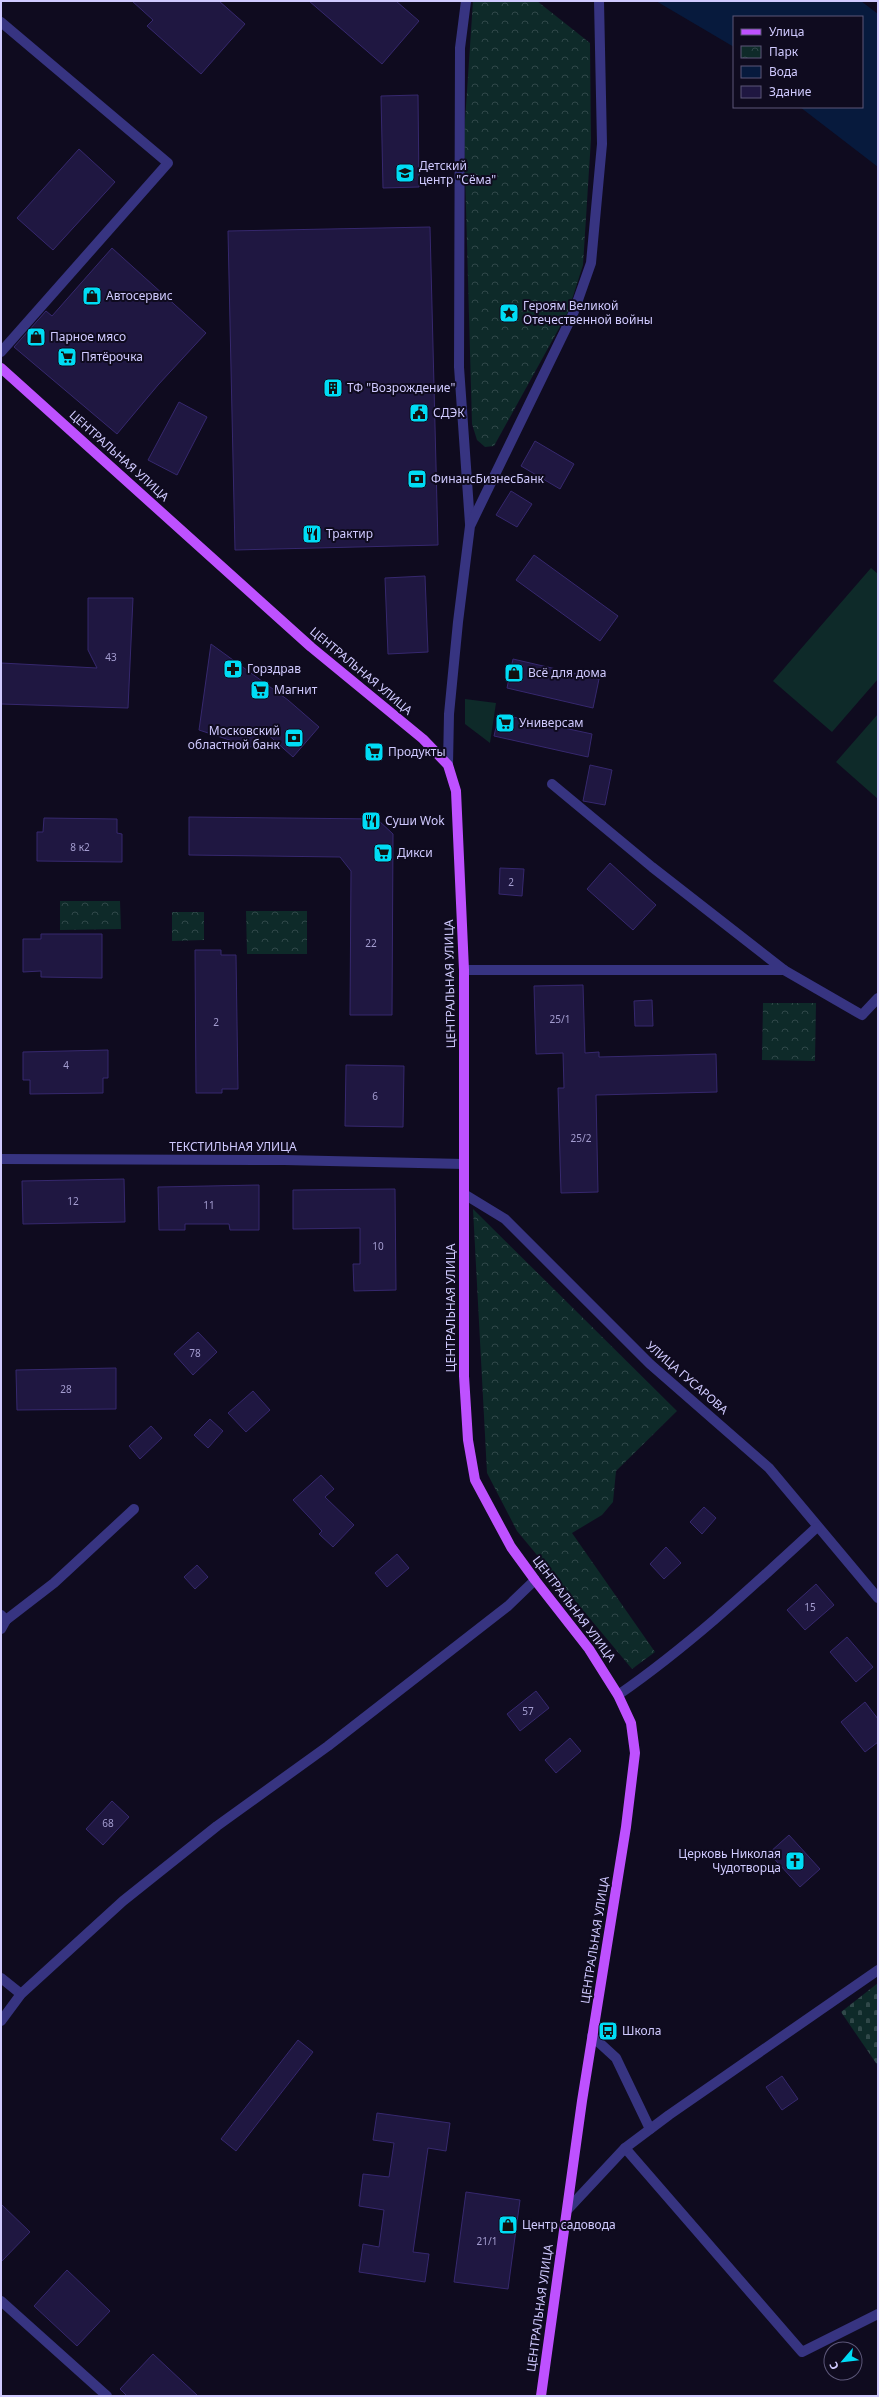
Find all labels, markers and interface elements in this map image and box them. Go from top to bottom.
legend [733,16,863,108]
text: Улица [769,23,804,40]
text: Парк [769,43,799,60]
text: Вода [769,63,798,80]
text: Здание [769,83,812,100]
place label: Детский центр "Сёма" [419,157,496,188]
school or university icon: Детский центр "Сёма" [394,162,416,184]
shop icon: Автосервис [81,285,103,307]
place label: Автосервис [106,287,173,304]
place label: Героям Великой Отечественной войны [523,297,653,328]
place icon: Героям Великой Отечественной войны [498,302,520,324]
shop icon: Парное мясо [25,326,47,348]
place label: Парное мясо [50,328,126,345]
supermarket icon: Пятёрочка [56,346,78,368]
place label: Пятёрочка [81,348,143,365]
building icon: ТФ "Возрождение" [322,377,344,399]
place label: ТФ "Возрождение" [347,379,455,396]
public building icon: СДЭК [408,402,430,424]
place label: СДЭК [433,404,465,421]
street label: ЦЕНТРАЛЬНАЯ УЛИЦА [66,406,173,505]
bank icon: ФинансБизнесБанк [406,468,428,490]
place label: ФинансБизнесБанк [431,470,545,487]
restaurant icon: Трактир [301,523,323,545]
place label: Трактир [326,525,373,542]
street label: ЦЕНТРАЛЬНАЯ УЛИЦА [307,623,416,719]
house number: 43 [105,650,117,664]
pharmacy icon: Горздрав [222,658,244,680]
place label: Горздрав [247,660,301,677]
shop icon: Всё для дома [503,662,525,684]
place label: Всё для дома [528,664,606,681]
supermarket icon: Магнит [249,679,271,701]
place label: Магнит [274,681,318,698]
supermarket icon: Универсам [494,712,516,734]
place label: Универсам [519,714,584,731]
place label: Московский областной банк [188,722,281,753]
bank icon: Московский областной банк [283,727,305,749]
supermarket icon: Продукты [363,741,385,763]
place label: Продукты [388,743,446,760]
restaurant icon: Суши Wok [360,810,382,832]
place label: Суши Wok [385,812,445,829]
house number: 8 к2 [70,840,90,854]
supermarket icon: Дикси [372,842,394,864]
place label: Дикси [397,844,433,861]
house number: 2 [508,875,514,889]
street label: ЦЕНТРАЛЬНАЯ УЛИЦА [440,919,459,1049]
house number: 22 [365,936,377,950]
house number: 25/1 [550,1012,570,1026]
house number: 2 [213,1015,219,1029]
house number: 4 [63,1058,69,1072]
house number: 6 [372,1089,378,1103]
house number: 25/2 [571,1131,592,1145]
street label: ТЕКСТИЛЬНАЯ УЛИЦА [169,1138,297,1155]
house number: 12 [67,1194,79,1208]
house number: 11 [203,1198,215,1212]
house number: 10 [372,1239,384,1253]
street label: ЦЕНТРАЛЬНАЯ УЛИЦА [442,1243,459,1372]
street label: УЛИЦА ГУСАРОВА [643,1337,732,1418]
house number: 78 [189,1346,201,1360]
house number: 28 [60,1382,72,1396]
street label: ЦЕНТРАЛЬНАЯ УЛИЦА [529,1552,620,1666]
house number: 15 [804,1600,816,1614]
house number: 57 [522,1704,534,1718]
house number: 68 [102,1816,114,1830]
place label: Церковь Николая Чудотворца [678,1845,781,1876]
church icon: Церковь Николая Чудотворца [784,1850,806,1872]
street label: ЦЕНТРАЛЬНАЯ УЛИЦА [576,1875,613,2005]
bus stop icon: Школа [597,2020,619,2042]
place label: Школа [622,2022,661,2039]
shop icon: Центр садовода [497,2214,519,2236]
place label: Центр садовода [522,2216,616,2233]
house number: 21/1 [477,2234,497,2248]
street label: ЦЕНТРАЛЬНАЯ УЛИЦА [522,2243,557,2373]
north arrow [823,2341,863,2381]
text: С [825,2359,842,2373]

